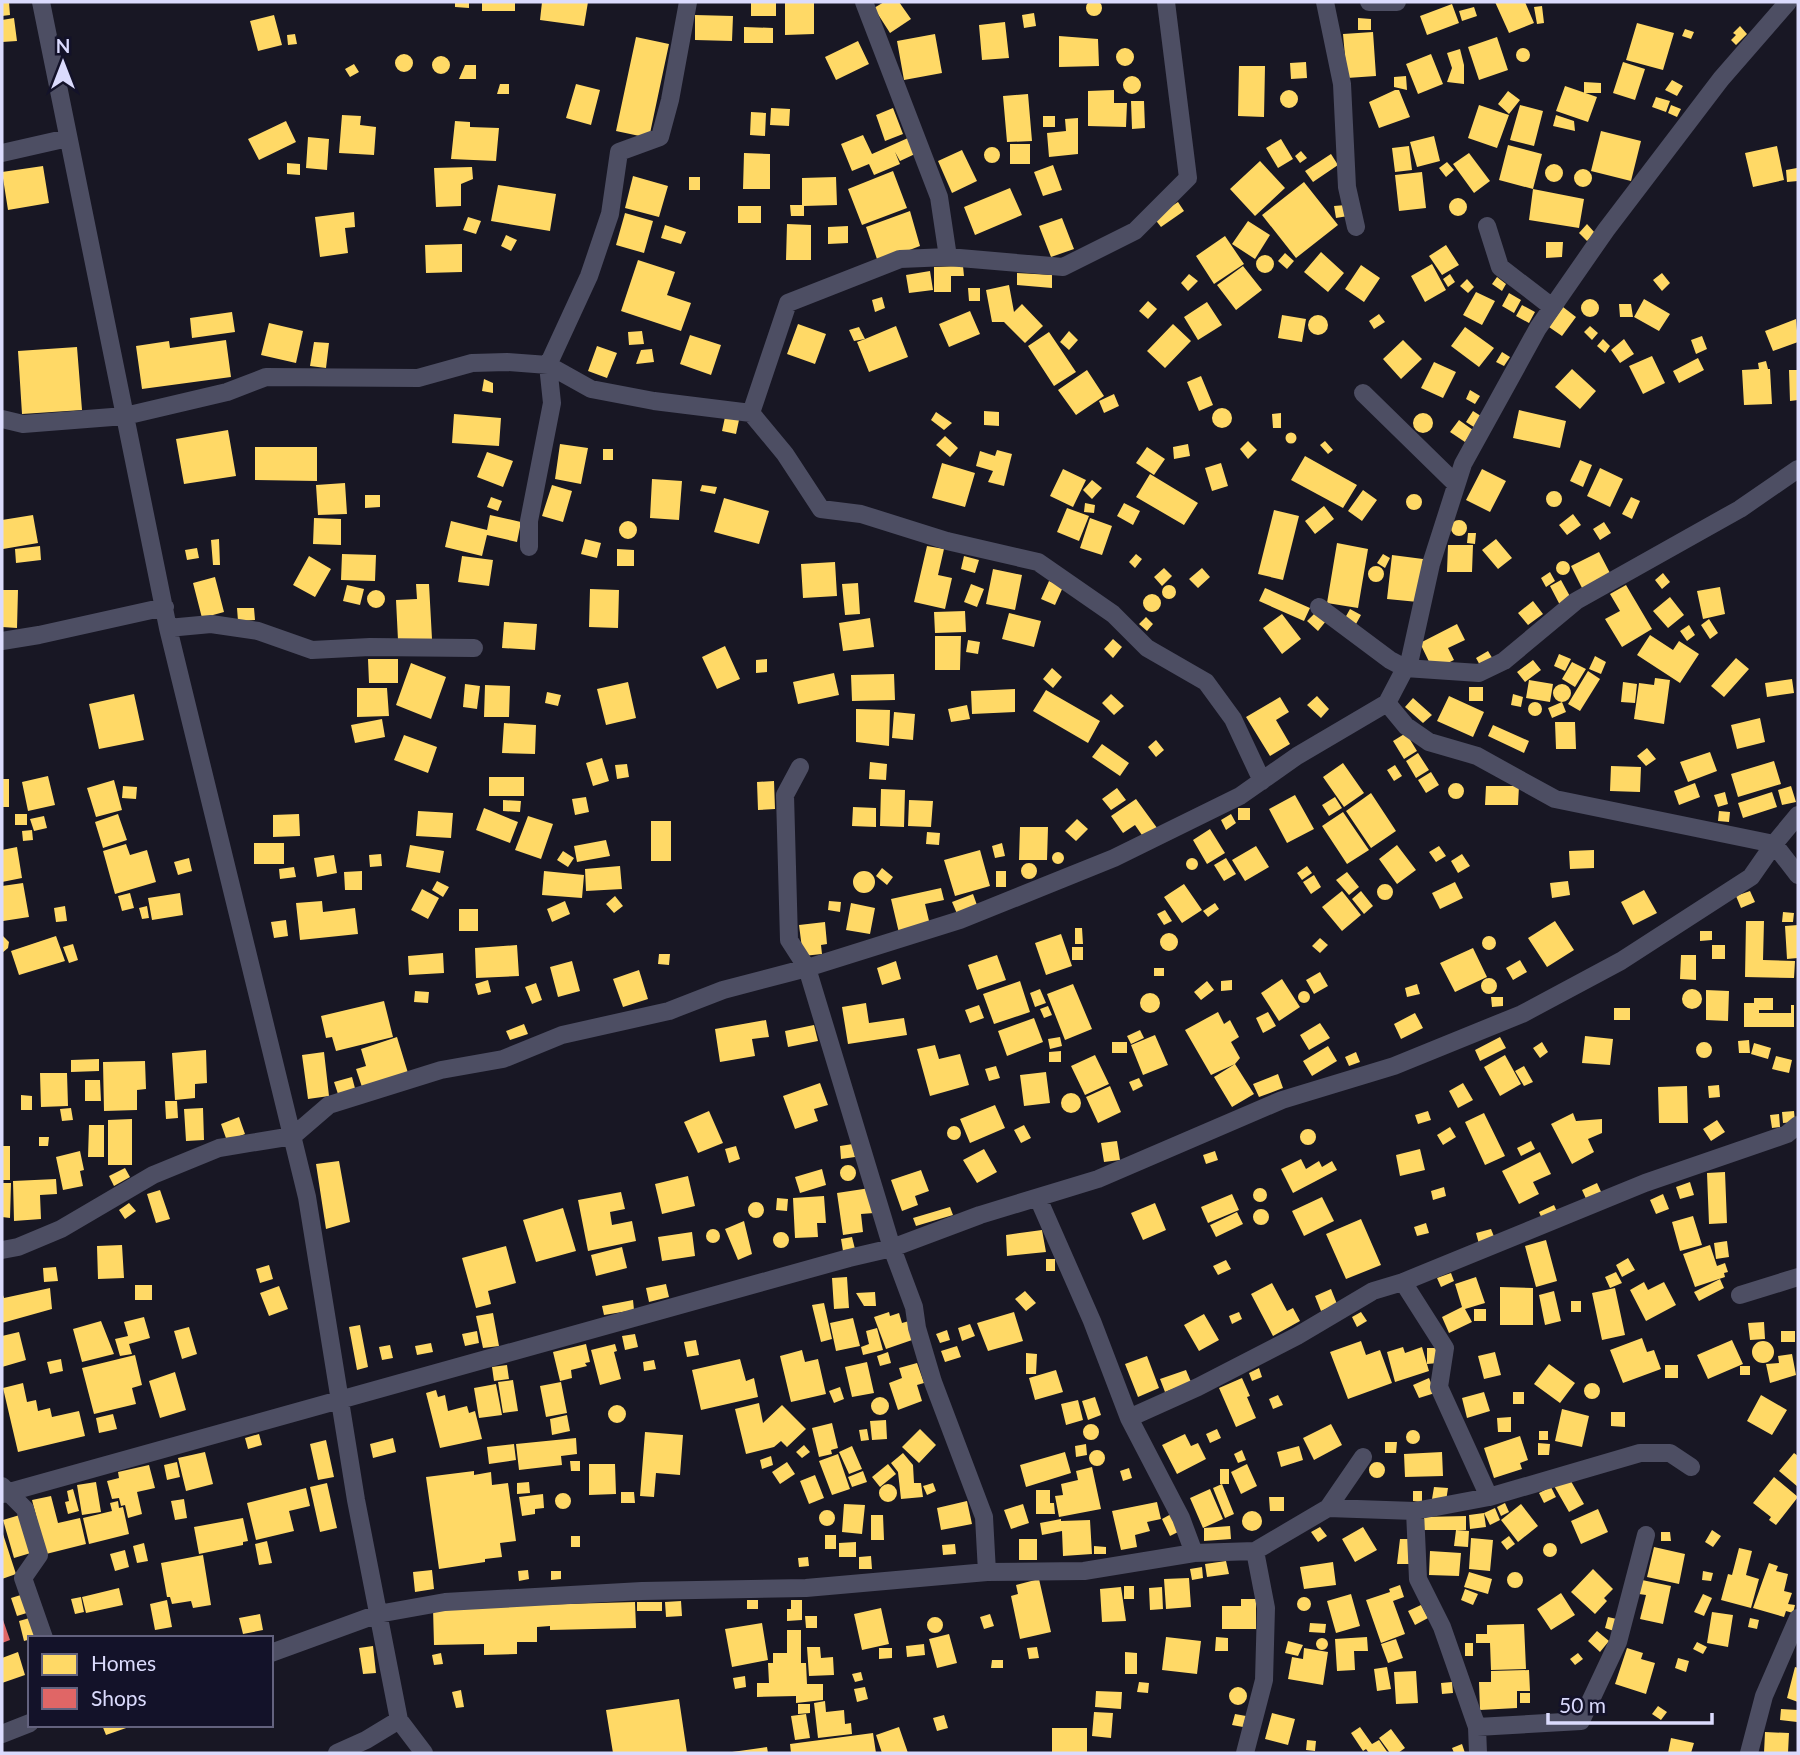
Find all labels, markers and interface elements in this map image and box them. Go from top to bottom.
north arrow [28,28,98,98]
text: N [56,34,70,57]
legend [28,1636,273,1727]
text: Homes [91,1650,156,1675]
scale bar [1548,1682,1713,1726]
text: Shops [91,1685,147,1710]
text: 50 m [1559,1692,1606,1717]

